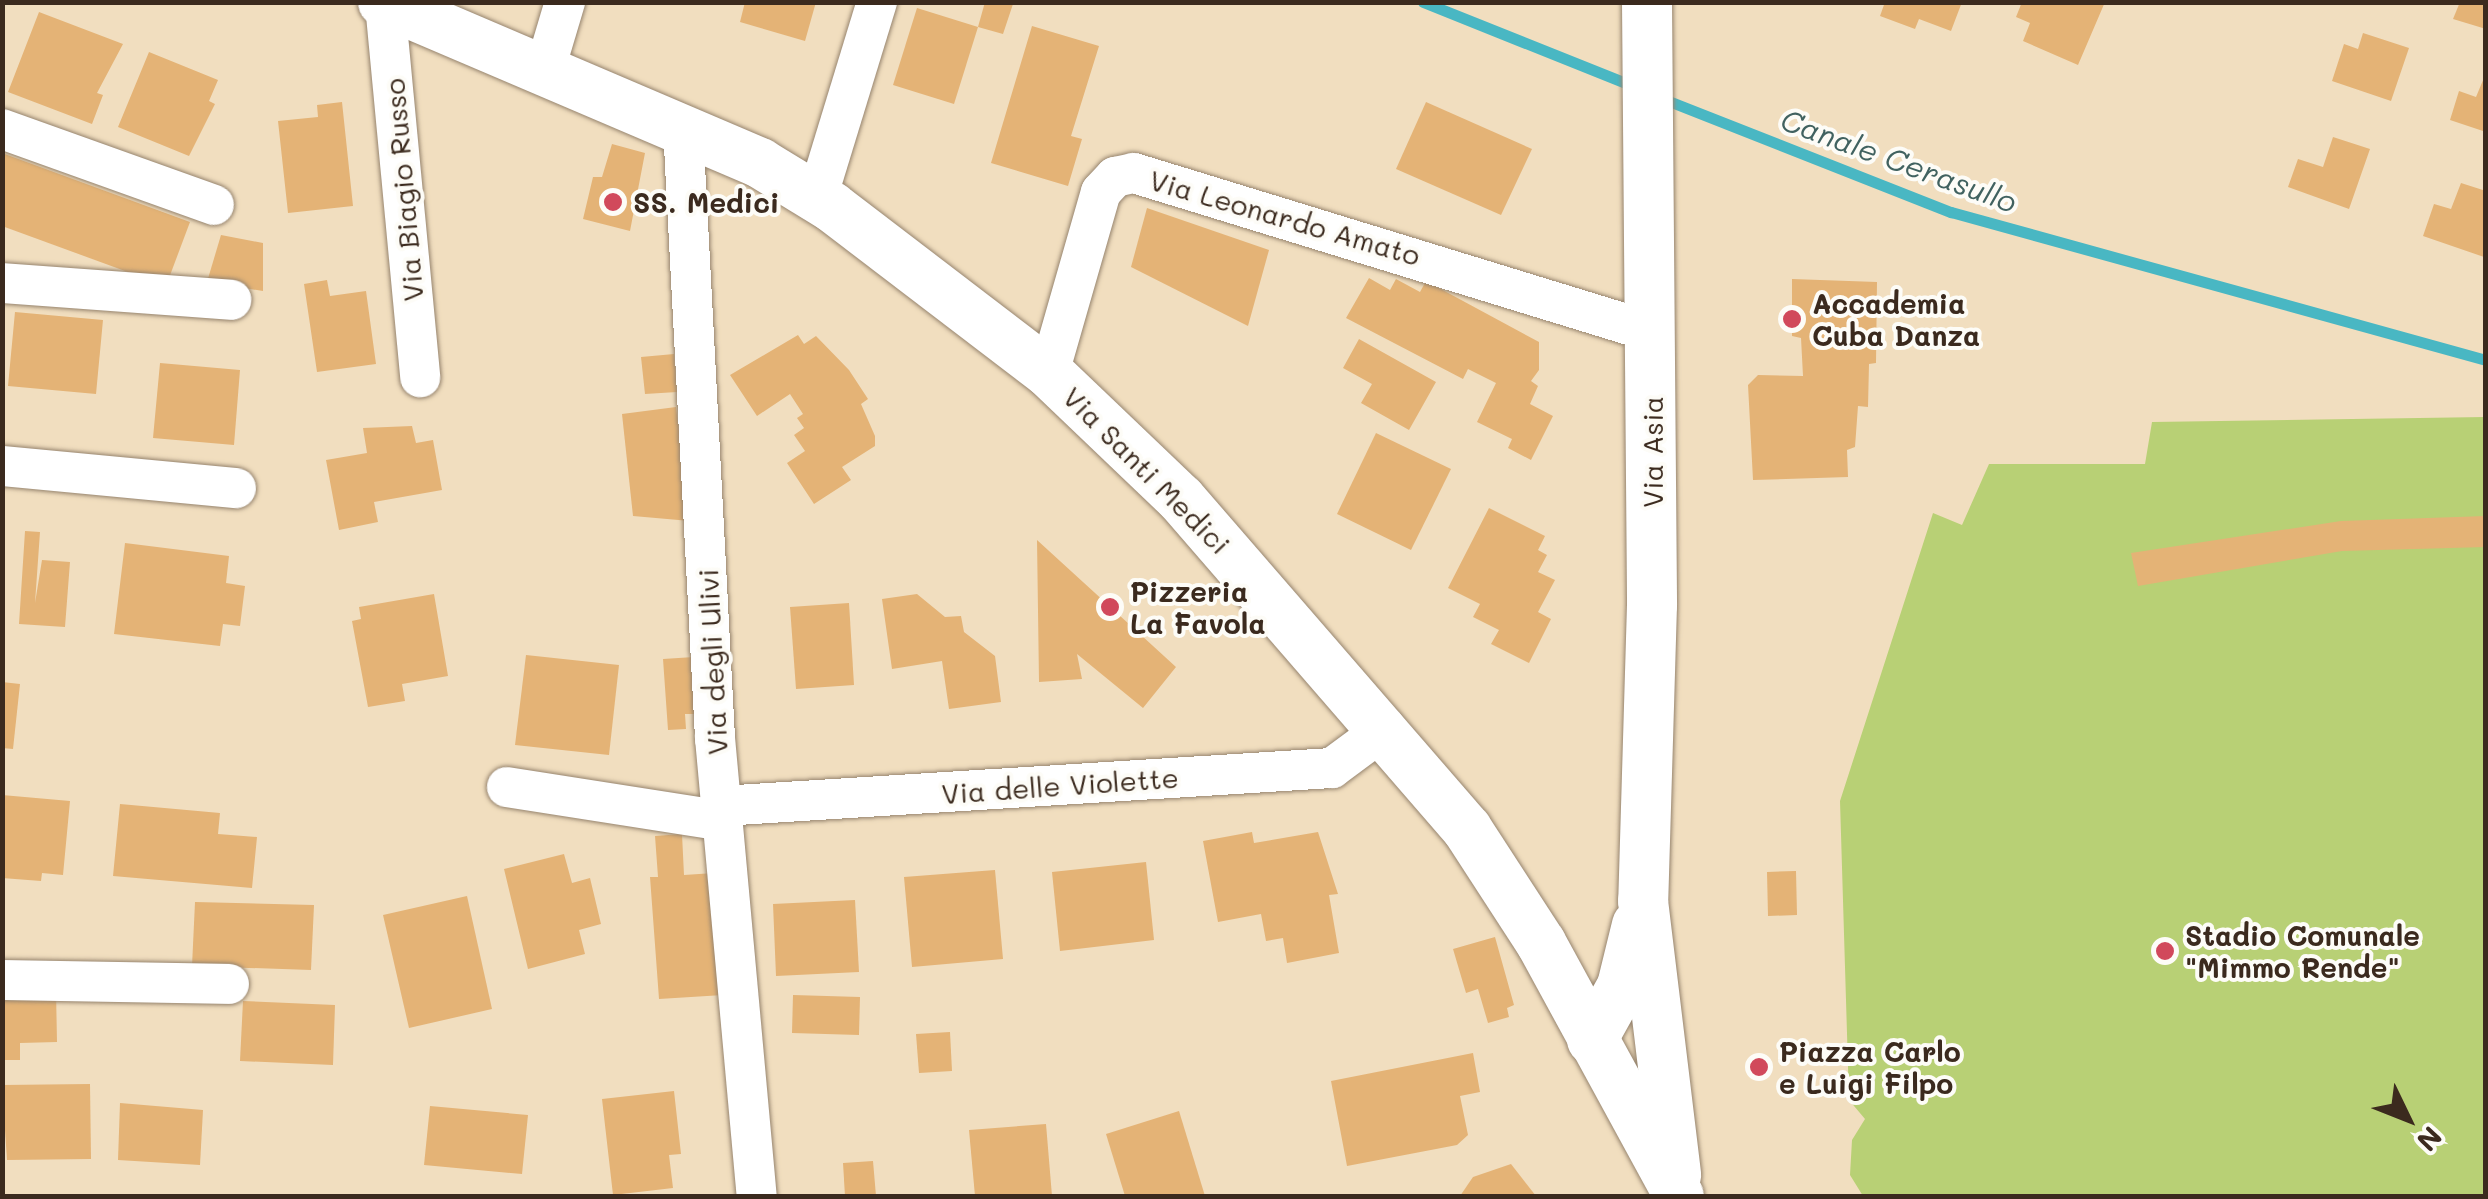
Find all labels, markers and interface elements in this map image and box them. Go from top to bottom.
street label: Via Biagio Russo [377,77,429,303]
water label: Canale Cerasullo [1776,101,2022,219]
street label: Via Leonardo Amato [1146,162,1424,272]
place label: SS. Medici [633,185,779,219]
marker: SS. Medici [602,191,624,213]
place label: Accademia Cuba Danza [1812,286,1980,352]
marker: Accademia Cuba Danza [1781,308,1803,330]
street label: Via Santi Medici [1056,379,1238,561]
street label: Via Asia [1635,396,1669,508]
street label: Via degli Ulivi [690,568,734,756]
place label: Pizzeria La Favola [1130,574,1266,640]
marker: Pizzeria La Favola [1099,596,1121,618]
street label: Via delle Violette [940,760,1180,810]
place label: Stadio Comunale "Mimmo Rende" [2185,918,2420,984]
marker: Stadio Comunale "Mimmo Rende" [2154,940,2176,962]
place label: Piazza Carlo e Luigi Filpo [1779,1034,1961,1100]
marker: Piazza Carlo e Luigi Filpo [1748,1056,1770,1078]
north arrow [2358,1069,2458,1169]
text: N [2410,1119,2450,1160]

